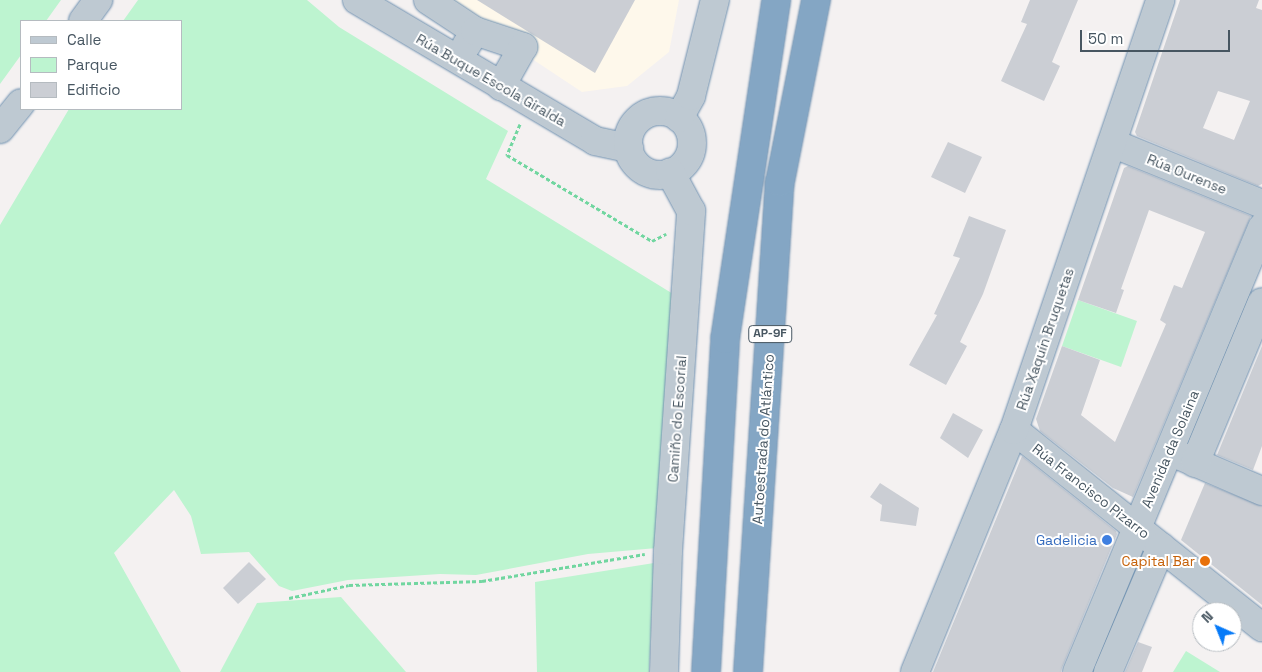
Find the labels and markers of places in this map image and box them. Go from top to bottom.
place label: Gadelicia [1036,532,1097,548]
marker: Gadelicia [1101,534,1113,546]
place label: Capital Bar [1121,553,1195,569]
marker: Capital Bar [1199,555,1211,567]

